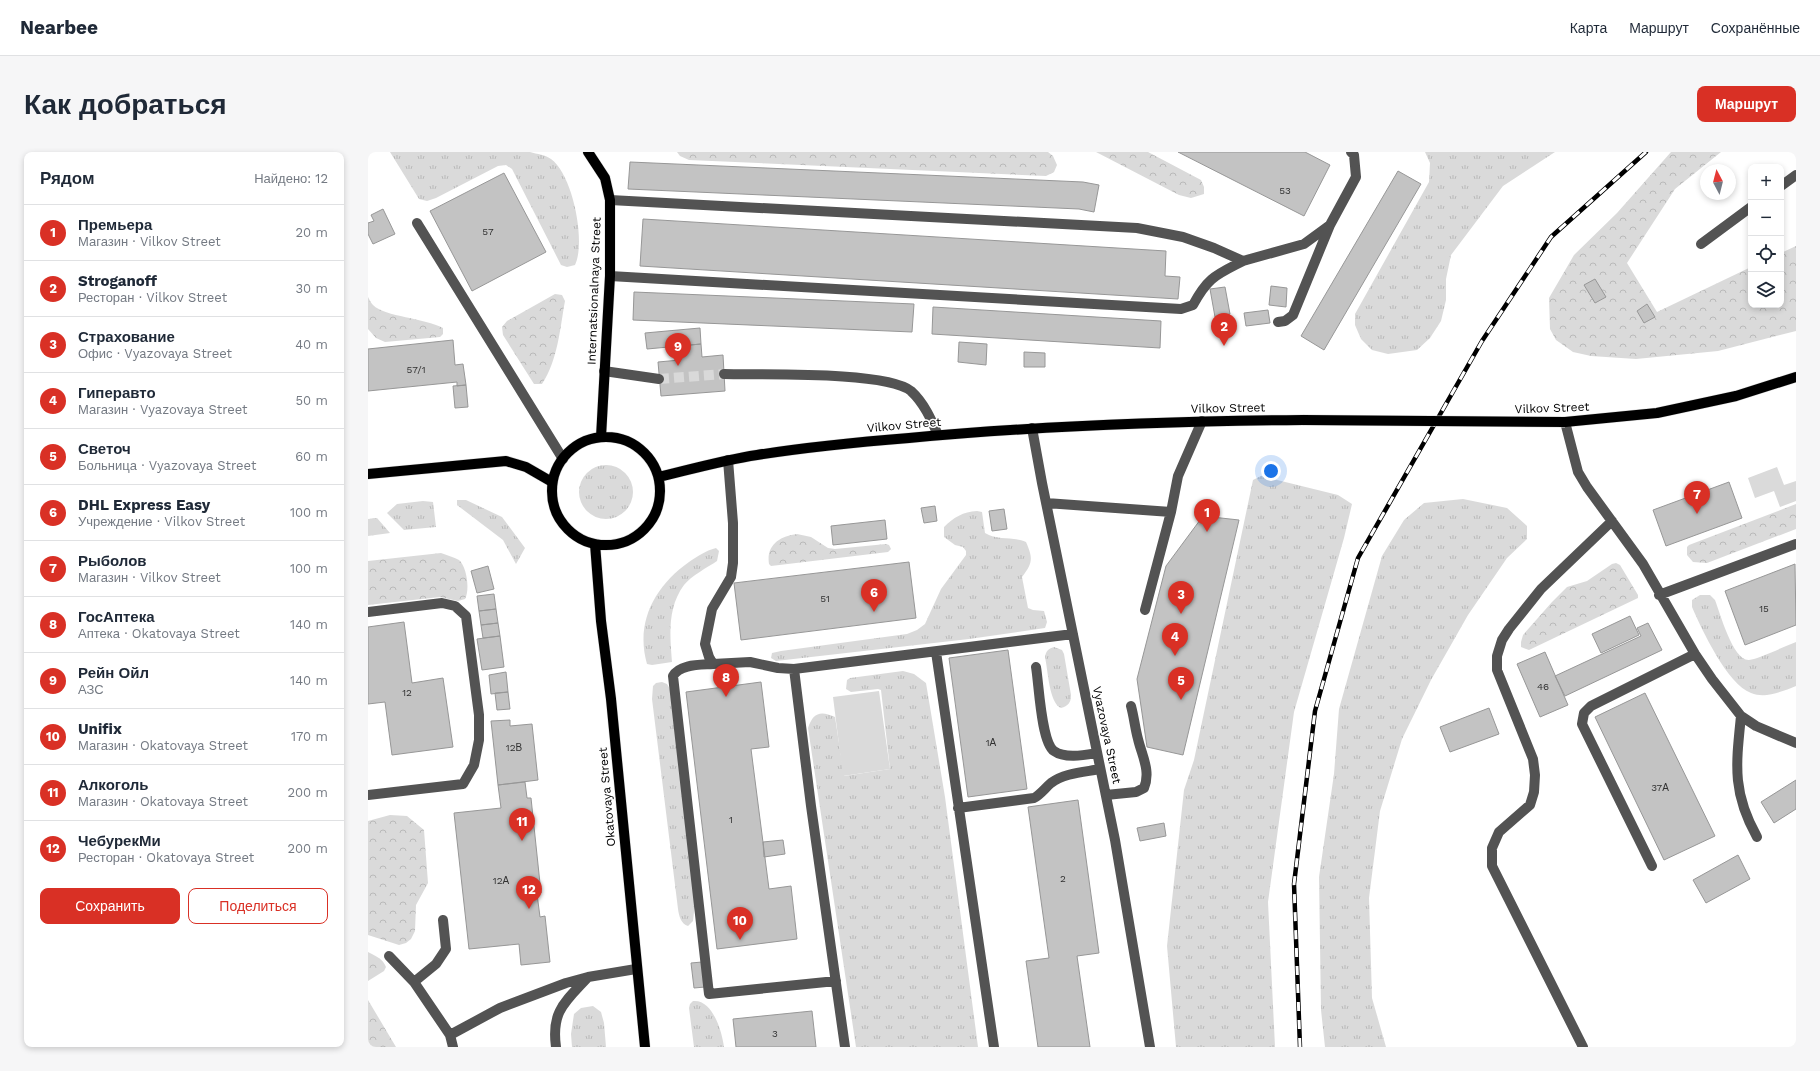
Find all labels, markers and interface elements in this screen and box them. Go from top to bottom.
text: Nearbee [20,16,98,39]
text: Карта [1570,20,1607,36]
text: Маршрут [1629,20,1689,36]
text: Сохранённые [1711,20,1800,36]
button: Маршрут [1697,86,1796,122]
text: Как добраться [24,88,227,121]
north arrow [1700,164,1736,200]
map controls [1748,164,1784,308]
button: + [1748,164,1784,200]
text: Рядом [40,168,95,188]
text: Найдено: 12 [254,171,328,186]
house number: 53 [1279,185,1291,196]
button: − [1748,200,1784,236]
text: Премьера [78,216,152,234]
street label: Internatsionalnaya Street [584,217,604,365]
text: 1 [50,225,56,240]
text: 20 m [296,225,328,240]
house number: 57 [482,226,494,237]
text: Магазин · Vilkov Street [78,234,221,249]
button: locate [1748,236,1784,272]
text: Stroganoff [78,272,157,290]
button: layers [1748,272,1784,308]
text: 2 [49,281,57,296]
text: 30 m [296,281,328,296]
text: Ресторан · Vilkov Street [78,290,227,305]
pin: 2 [1211,313,1237,346]
text: Страхование [78,328,175,346]
pin: 9 [665,333,691,366]
text: 3 [49,337,57,352]
text: 40 m [295,337,328,352]
text: Офис · Vyazovaya Street [78,346,232,361]
house number: 57/1 [406,364,426,375]
text: Гиперавто [78,384,156,402]
text: 4 [49,393,57,408]
text: 50 m [296,393,328,408]
street label: Vilkov Street [1191,400,1265,416]
street label: Vilkov Street [1514,400,1590,416]
text: Магазин · Vyazovaya Street [78,402,248,417]
street label: Vilkov Street [866,415,942,435]
text: Светоч [78,440,131,458]
text: 5 [49,449,57,464]
text: 60 m [295,449,328,464]
text: Больница · Vyazovaya Street [78,458,256,473]
your location [1261,461,1281,481]
pin: 7 [1684,481,1710,514]
text: DHL Express Easy [78,496,210,514]
pin: 1 [1194,499,1220,532]
text: 6 [49,505,57,520]
text: 100 m [290,505,328,520]
text: Учреждение · Vilkov Street [78,514,245,529]
text: Рыболов [78,552,147,570]
text: 7 [49,561,57,576]
text: 100 m [290,561,328,576]
text: Магазин · Vilkov Street [78,570,221,585]
pin: 6 [861,579,887,612]
pin: 3 [1168,581,1194,614]
house number: 51 [820,593,830,604]
house number: 15 [1759,603,1769,614]
text: ГосАптека [78,608,155,626]
text: 8 [49,617,57,632]
text: 140 m [290,617,328,632]
pin: 4 [1162,623,1188,656]
text: Аптека · Okatovaya Street [78,626,240,641]
text: Рейн Ойл [78,664,149,682]
pin: 8 [713,664,739,697]
pin: 5 [1168,667,1194,700]
text: 9 [49,673,57,688]
text: 140 m [290,673,328,688]
house number: 46 [1537,681,1549,692]
text: АЗС [78,682,104,697]
street label: Vyazovaya Street [1090,685,1124,785]
house number: 12 [402,687,412,698]
text: Unifix [78,720,122,738]
text: 10 [46,729,60,744]
text: 170 m [291,729,328,744]
house number: 1А [986,737,997,748]
text: Магазин · Okatovaya Street [78,738,248,753]
house number: 12В [506,742,523,753]
street label: Okatovaya Street [596,747,618,847]
text: Алкоголь [78,776,148,794]
house number: 37А [1651,782,1669,793]
text: 11 [47,785,59,800]
text: 200 m [287,785,328,800]
text: Магазин · Okatovaya Street [78,794,248,809]
pin: 11 [509,808,535,841]
house number: 1 [729,814,733,825]
text: ЧебурекМи [78,832,161,850]
text: 12 [46,841,60,856]
text: 200 m [287,841,328,856]
text: Ресторан · Okatovaya Street [78,850,254,865]
house number: 2 [1060,873,1066,884]
house number: 12А [493,875,510,886]
pin: 12 [516,876,542,909]
button: Сохранить [40,888,180,924]
button: Поделиться [188,888,328,924]
pin: 10 [727,907,753,940]
house number: 3 [772,1028,778,1039]

